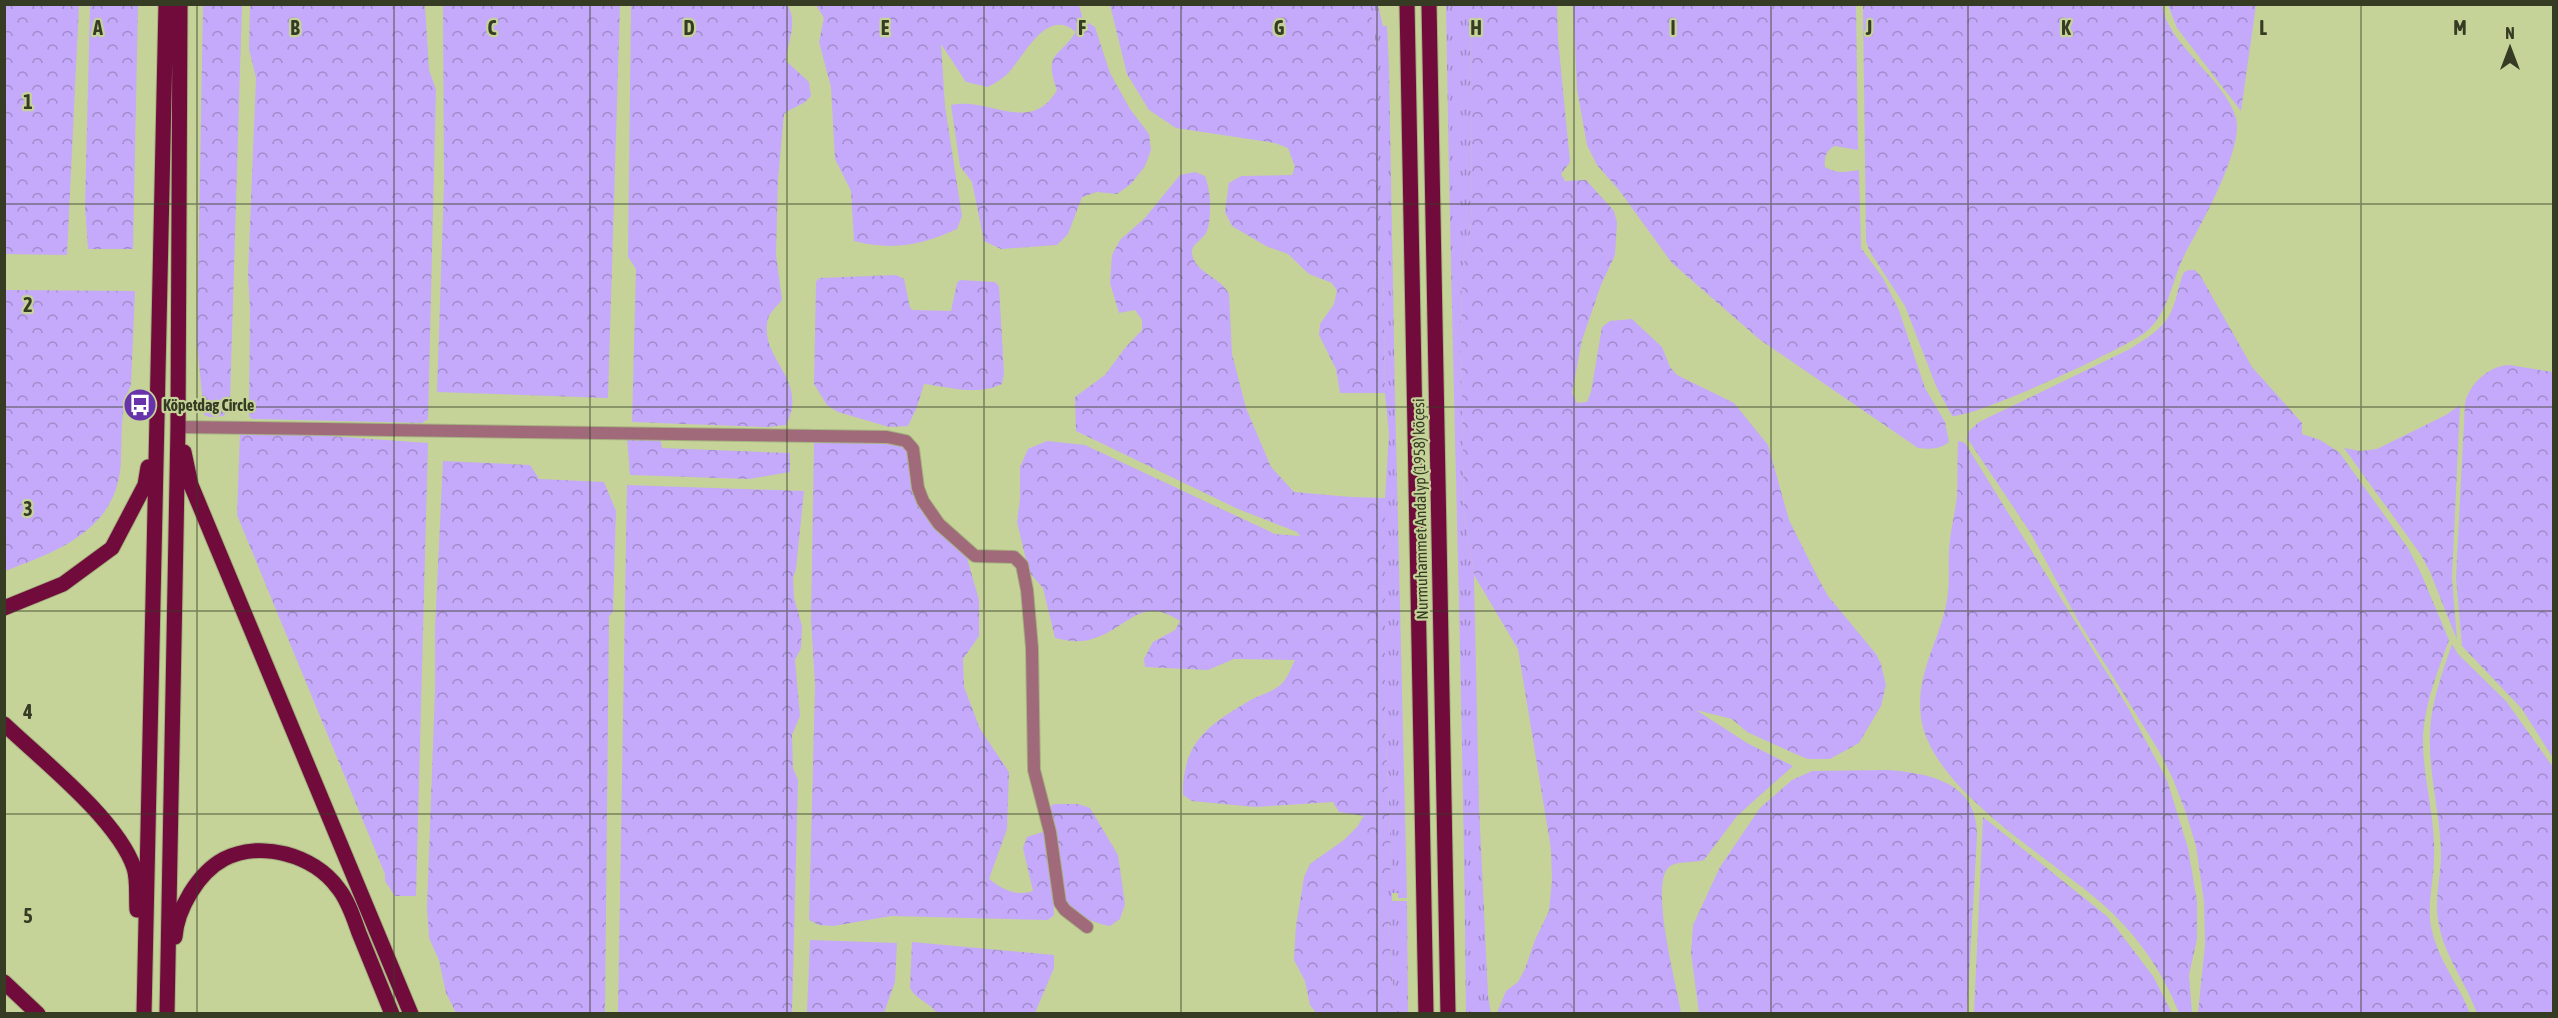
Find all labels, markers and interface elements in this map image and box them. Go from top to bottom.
text: A [92,16,103,39]
text: B [290,16,300,39]
text: C [488,16,497,39]
text: D [683,16,695,39]
text: E [881,16,890,39]
text: F [1078,16,1086,39]
text: G [1274,16,1285,39]
text: H [1470,16,1482,39]
text: I [1670,16,1676,39]
text: J [1865,16,1872,39]
text: K [2061,16,2071,39]
text: L [2259,16,2267,39]
text: M [2453,16,2467,39]
north arrow [2480,18,2540,78]
text: N [2505,24,2515,42]
text: 1 [23,90,33,113]
text: 2 [23,293,33,316]
bus stop icon: Köpetdag Circle [122,387,158,423]
place label: Köpetdag Circle [163,396,254,414]
street label: Nurmuhammet Andalyp (1958) köçesi [1409,398,1432,620]
text: 3 [23,497,33,520]
text: 4 [22,700,33,723]
text: 5 [23,904,33,927]

